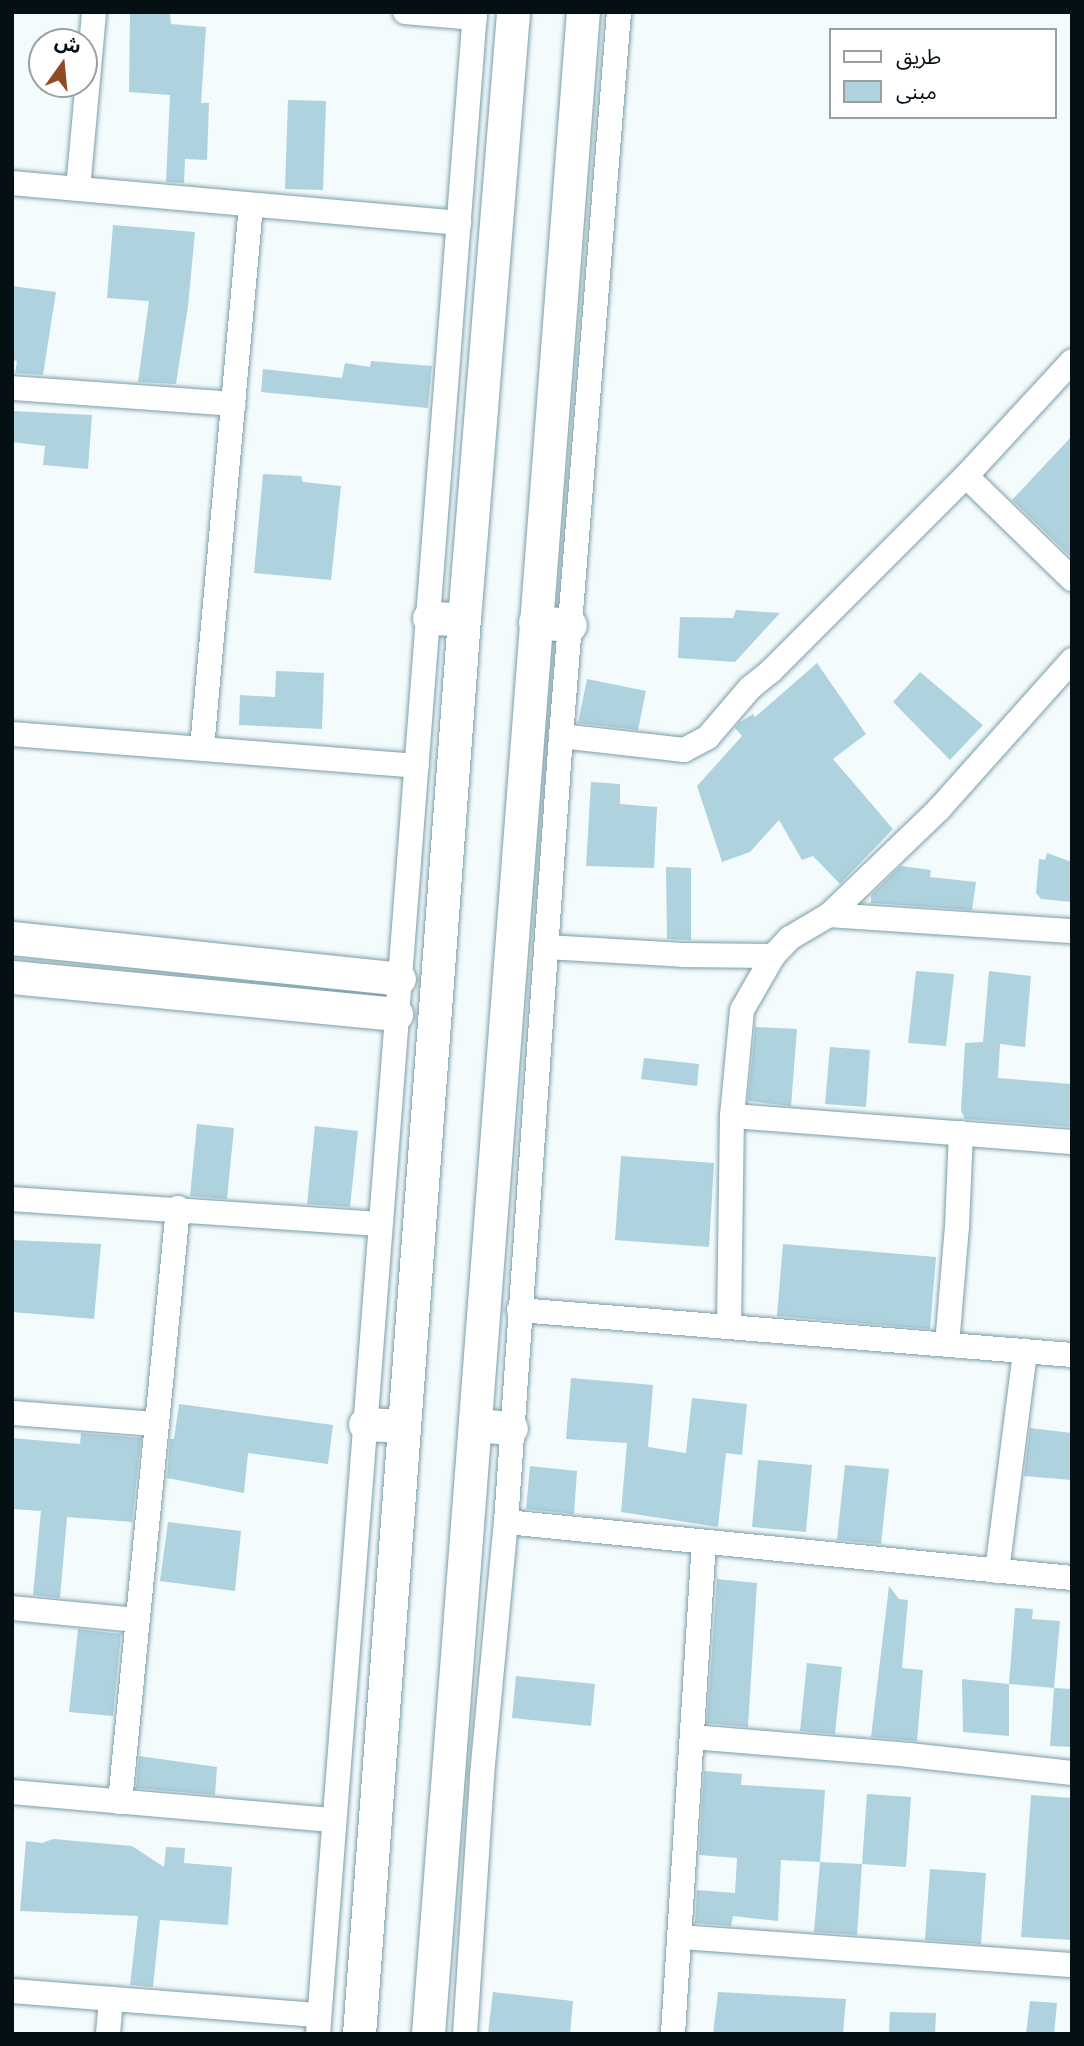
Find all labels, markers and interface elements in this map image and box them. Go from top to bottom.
north arrow [28,28,98,98]
legend [828,28,1056,119]
text: ش [52,30,84,59]
text: طريق [896,44,941,70]
text: مبنى [896,79,937,105]

